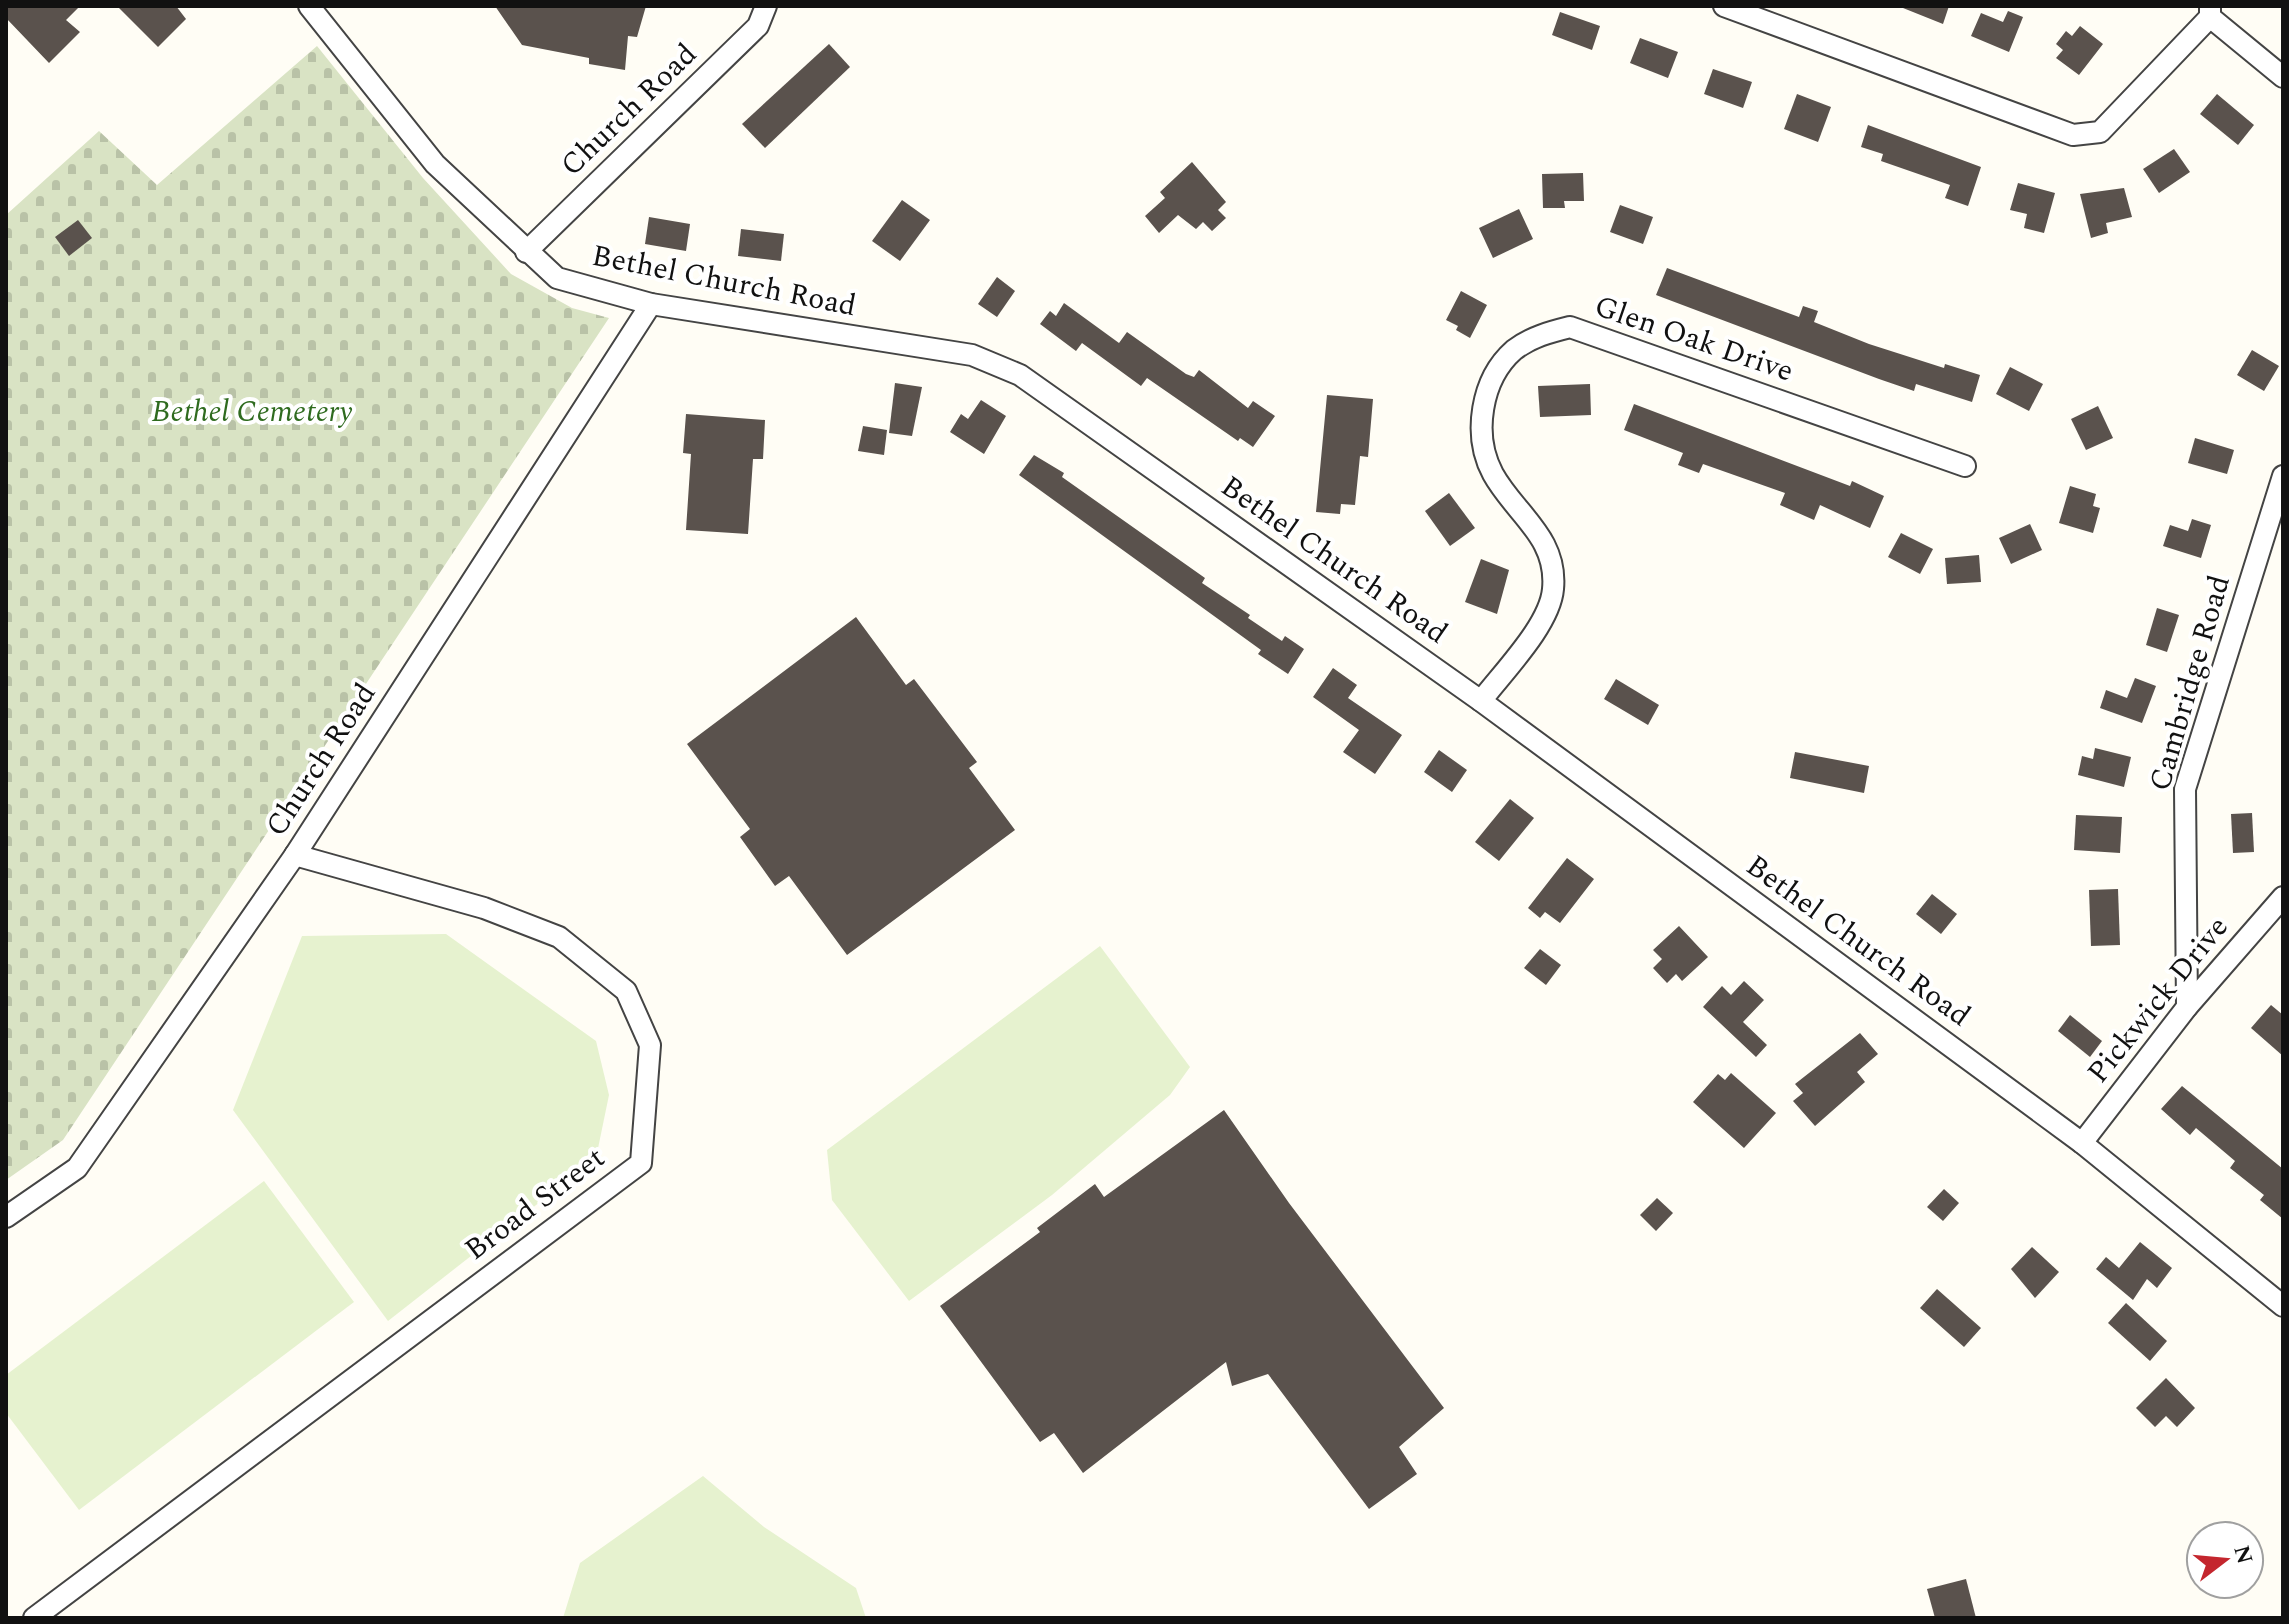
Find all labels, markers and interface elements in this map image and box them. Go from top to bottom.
street label: Church Road [550,33,708,187]
street label: Bethel Church Road [588,233,860,329]
street label: Glen Oak Drive [1588,283,1800,395]
park label: Bethel Cemetery [152,389,353,435]
street label: Bethel Church Road [1211,464,1457,656]
street label: Cambridge Road [2137,570,2243,796]
street label: Church Road [254,674,388,846]
street label: Bethel Church Road [1736,844,1980,1038]
street label: Pickwick Drive [2076,906,2240,1094]
street label: Broad Street [455,1136,615,1272]
north arrow [2185,1520,2265,1600]
text: N [2224,1542,2261,1568]

